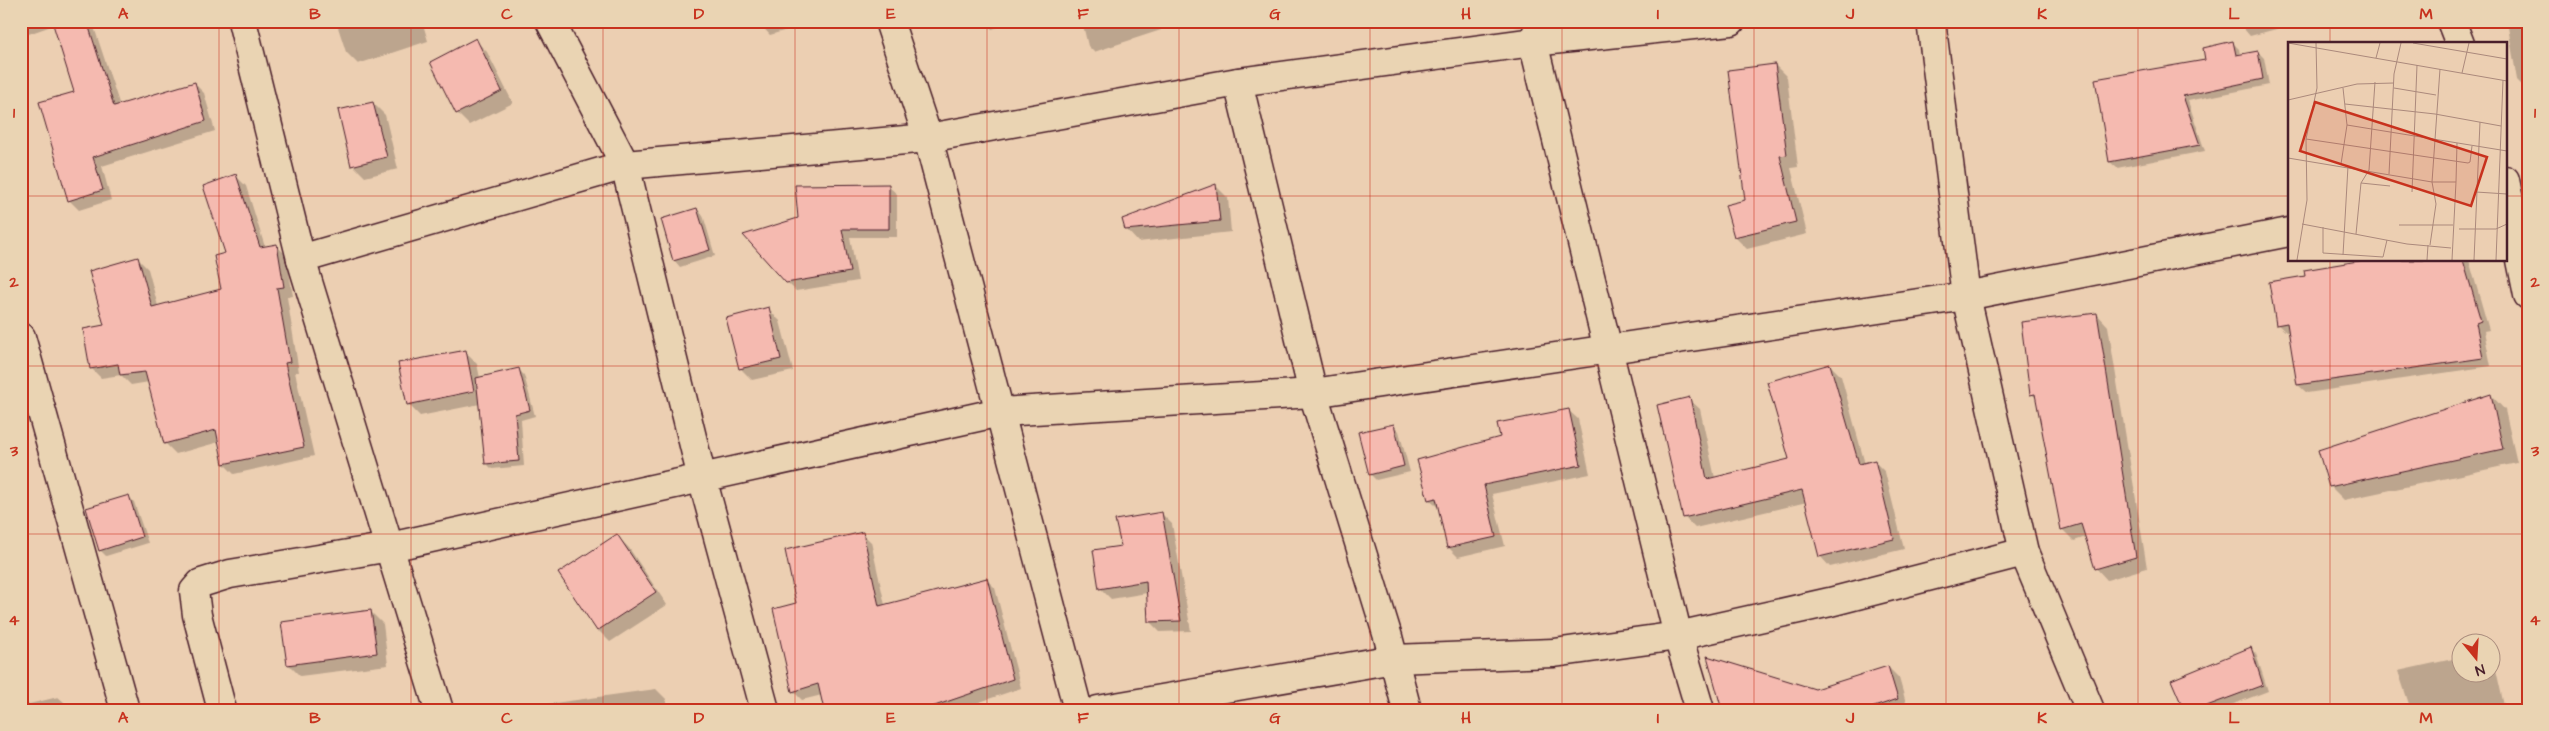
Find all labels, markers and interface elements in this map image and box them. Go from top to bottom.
text: A [118,3,129,25]
text: B [309,3,321,25]
text: C [501,3,513,25]
text: D [694,3,705,25]
text: E [886,3,896,25]
text: F [1077,3,1089,25]
text: G [1269,3,1281,25]
text: H [1461,3,1471,25]
text: I [1657,3,1659,25]
text: J [1845,3,1855,25]
text: K [2037,3,2047,25]
text: L [2228,3,2240,25]
text: M [2419,3,2433,25]
inset map [2288,42,2506,261]
text: 1 [13,102,16,124]
text: 1 [2534,102,2537,124]
text: 2 [8,271,19,293]
text: 2 [2529,271,2540,293]
text: 3 [9,440,19,462]
text: 3 [2530,440,2540,462]
text: 4 [9,609,20,631]
text: 4 [2530,609,2541,631]
north arrow [2452,634,2502,684]
text: N [2472,659,2487,680]
text: A [118,707,129,729]
text: B [309,707,321,729]
text: C [501,707,513,729]
text: D [694,707,705,729]
text: E [886,707,896,729]
text: F [1077,707,1089,729]
text: G [1269,707,1281,729]
text: H [1461,707,1471,729]
text: I [1657,707,1659,729]
text: J [1845,707,1855,729]
text: K [2037,707,2047,729]
text: L [2228,707,2240,729]
text: M [2419,707,2433,729]

